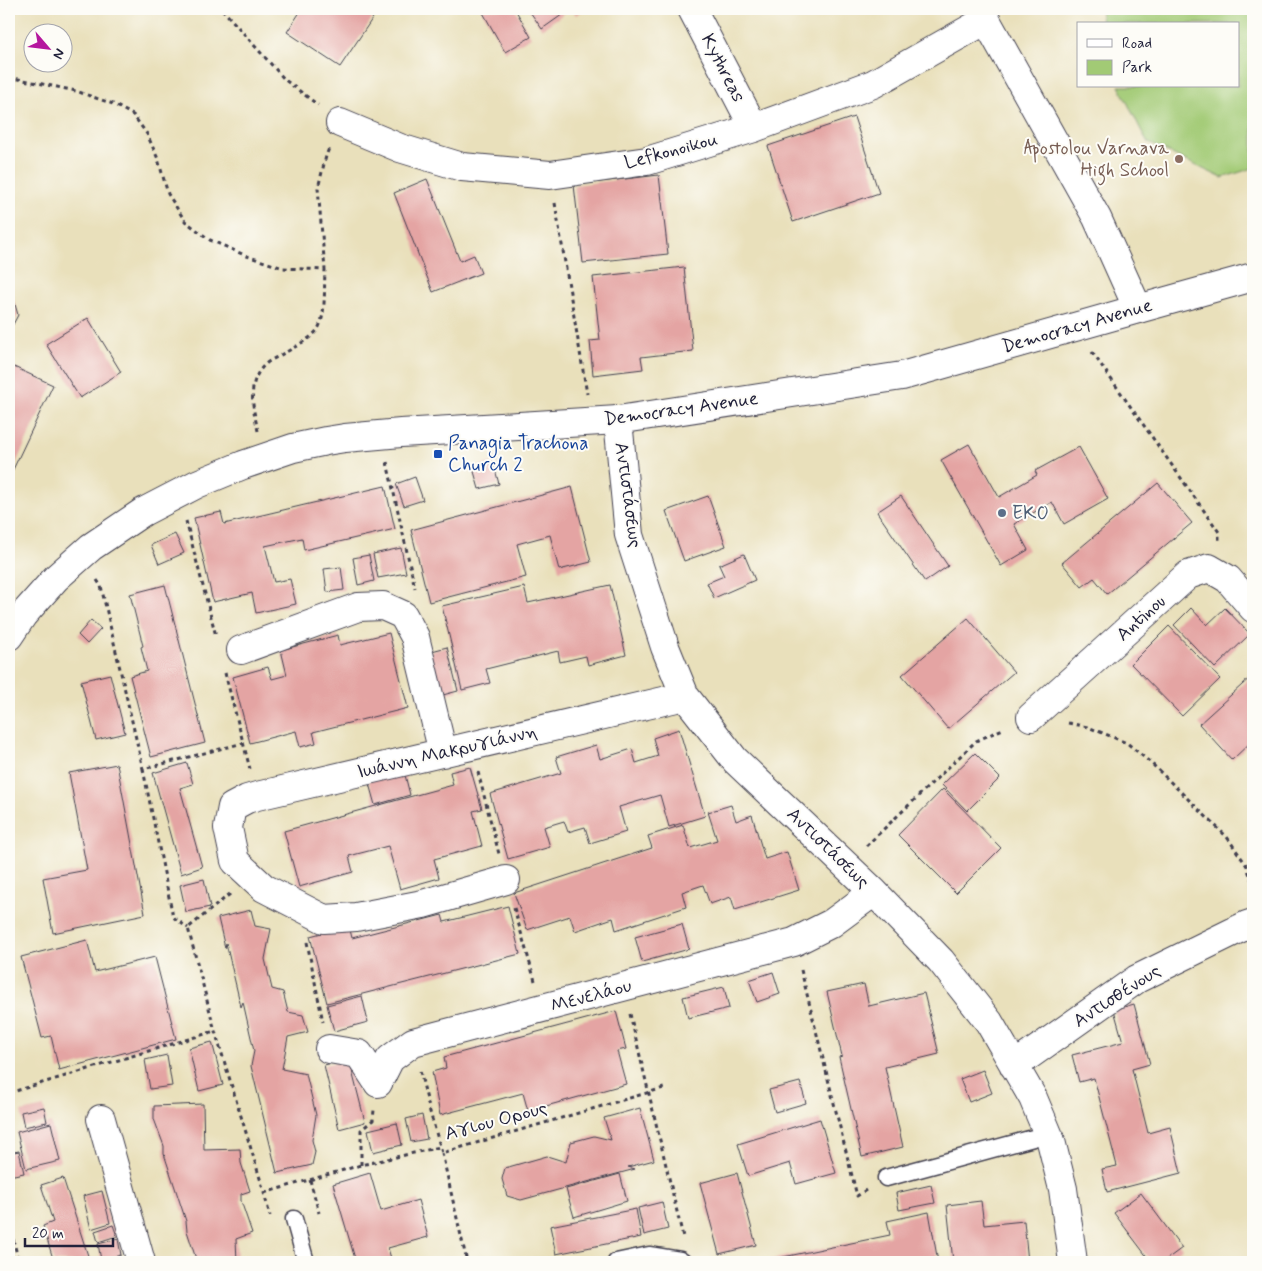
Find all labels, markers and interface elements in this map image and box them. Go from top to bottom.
north arrow [22,22,72,72]
legend [1077,22,1240,88]
street label: Kythreas [695,29,751,107]
text: Road [1122,34,1152,54]
text: N [48,45,69,62]
text: Park [1122,58,1152,78]
street label: Lefkonoikou [622,127,720,175]
place label: Apostolou Varnava High School [1024,136,1170,186]
marker: Apostolou Varnava High School [1173,153,1185,165]
street label: Democracy Avenue [999,293,1155,359]
street label: Democracy Avenue [602,386,760,432]
place label: Panagia Trachona Church 2 [448,431,589,478]
street label: Αντιστάσεως [608,441,648,549]
marker: Panagia Trachona Church 2 [432,448,444,460]
place label: EKO [1012,501,1049,526]
marker: EKO [996,507,1008,519]
street label: Antinou [1111,589,1171,647]
street label: Ιωάννη Μακρυγιάννη [354,719,540,785]
street label: Αντιστάσεως [781,802,875,894]
street label: Αντισθένους [1068,958,1166,1034]
street label: Μενελάου [548,973,634,1019]
street label: Αγιου Ορους [442,1095,550,1147]
scale bar [25,1216,112,1248]
text: 20 m [32,1224,64,1244]

